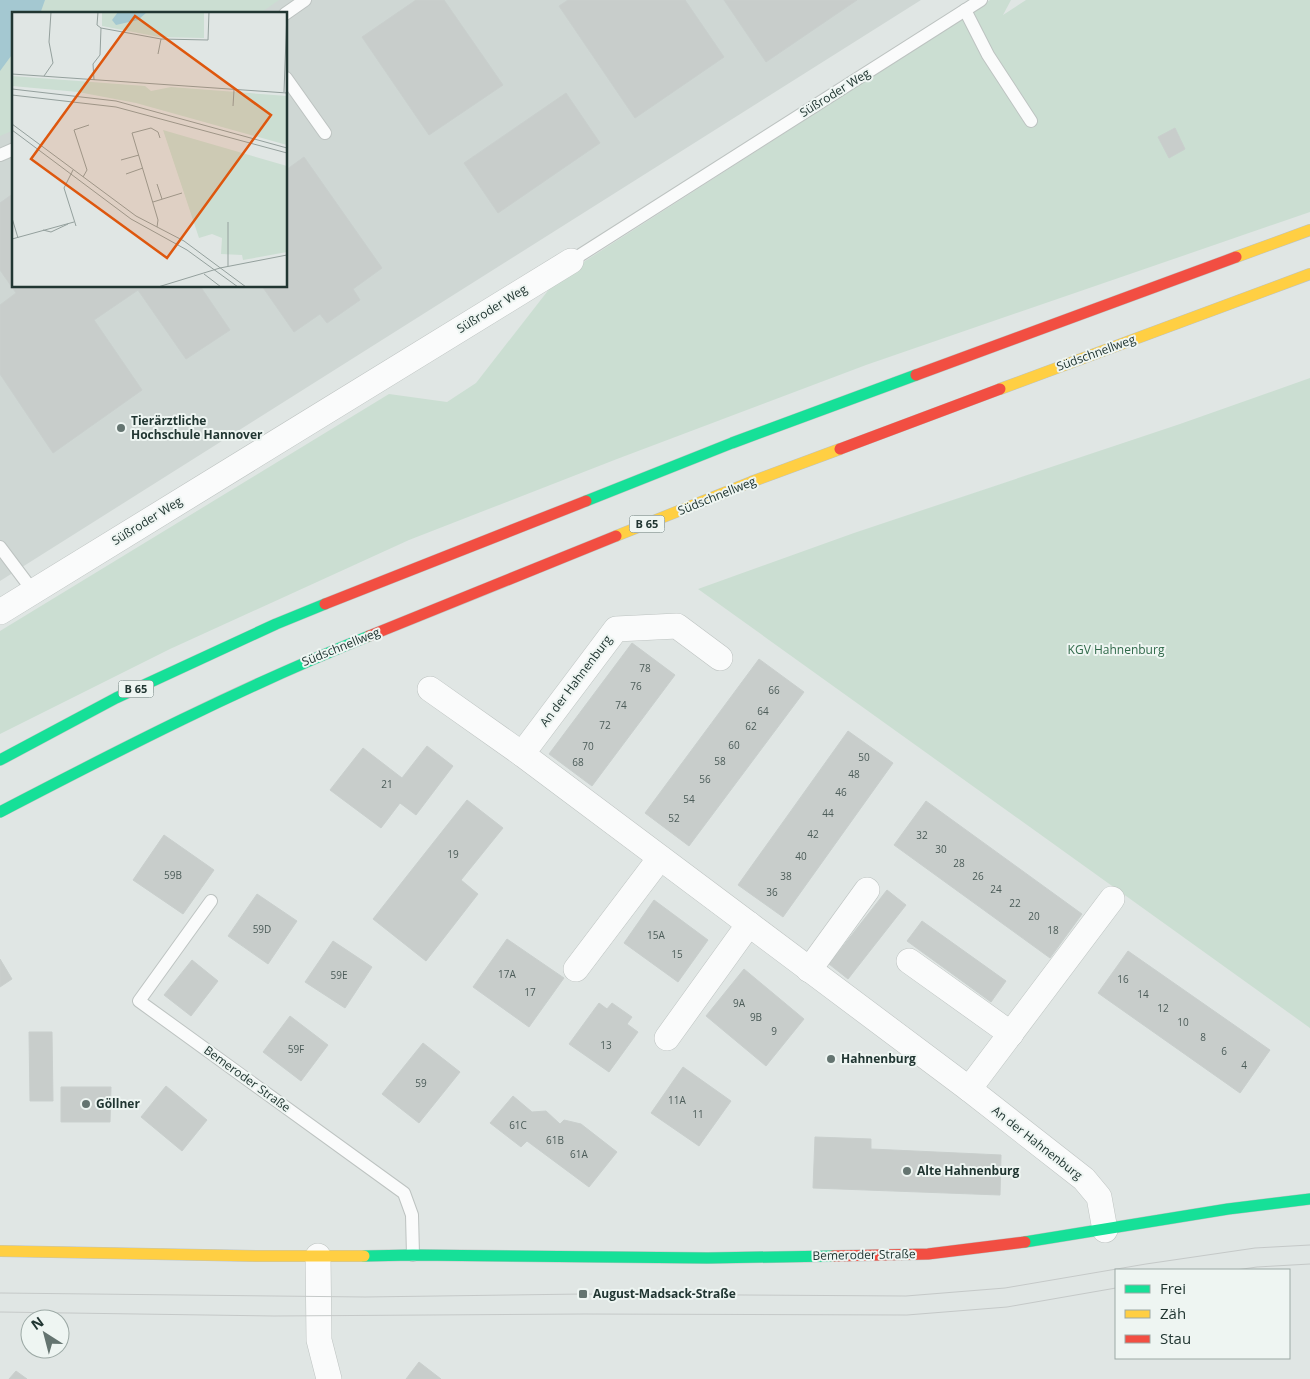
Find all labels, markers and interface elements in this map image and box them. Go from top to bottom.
inset map [12,12,288,288]
street label: Süßroder Weg [796,64,874,121]
street label: Süßroder Weg [453,280,531,337]
street label: Südschnellweg [1054,330,1138,375]
place label: Tierärztliche Hochschule Hannover [131,412,263,443]
marker: Tierärztliche Hochschule Hannover [115,422,127,434]
street label: Südschnellweg [675,472,759,519]
street label: Süßroder Weg [108,492,186,549]
road number: B 65 [630,516,664,532]
street label: Südschnellweg [299,623,383,670]
street label: An der Hahnenburg [536,631,616,730]
park label: KGV Hahnenburg [1068,641,1165,658]
house number: 78 [639,661,651,675]
house number: 76 [630,679,642,693]
road number: B 65 [118,681,154,698]
house number: 66 [768,683,780,697]
house number: 74 [615,698,627,712]
house number: 64 [757,704,769,718]
house number: 72 [599,718,611,732]
house number: 62 [745,719,757,733]
house number: 60 [728,738,740,752]
house number: 70 [582,739,594,753]
house number: 50 [858,750,870,764]
house number: 58 [714,754,726,768]
house number: 68 [572,755,584,769]
house number: 48 [848,767,860,781]
house number: 56 [699,772,711,786]
house number: 21 [381,777,393,791]
house number: 46 [835,785,847,799]
house number: 54 [683,792,695,806]
house number: 44 [822,806,834,820]
house number: 52 [668,811,680,825]
house number: 42 [807,827,819,841]
house number: 32 [916,828,928,842]
house number: 30 [935,842,947,856]
house number: 19 [447,847,459,861]
house number: 40 [795,849,807,863]
house number: 28 [953,856,965,870]
house number: 59B [164,868,182,882]
house number: 38 [780,869,792,883]
house number: 26 [972,869,984,883]
house number: 24 [990,882,1002,896]
house number: 36 [766,885,778,899]
house number: 22 [1009,896,1021,910]
house number: 20 [1028,909,1040,923]
house number: 59D [253,922,271,936]
house number: 18 [1047,923,1059,937]
house number: 15A [647,928,666,942]
house number: 15 [671,947,683,961]
house number: 17A [498,967,517,981]
house number: 59E [331,968,348,982]
house number: 16 [1117,972,1129,986]
house number: 17 [524,985,536,999]
house number: 14 [1137,987,1149,1001]
house number: 9A [733,996,746,1010]
house number: 12 [1157,1001,1169,1015]
house number: 9B [750,1010,762,1024]
house number: 10 [1177,1015,1189,1029]
house number: 9 [771,1024,777,1038]
house number: 8 [1200,1030,1206,1044]
house number: 13 [600,1038,612,1052]
street label: Bemeroder Straße [201,1041,294,1116]
house number: 59F [288,1042,304,1056]
house number: 6 [1221,1044,1227,1058]
place label: Hahnenburg [841,1050,916,1067]
marker: Hahnenburg [825,1053,837,1065]
house number: 4 [1241,1058,1247,1072]
house number: 59 [415,1076,427,1090]
house number: 11A [668,1093,687,1107]
place label: Göllner [96,1095,140,1112]
marker: Göllner [80,1098,92,1110]
street label: An der Hahnenburg [988,1102,1087,1184]
house number: 11 [692,1107,704,1121]
house number: 61C [509,1118,527,1132]
house number: 61B [546,1133,564,1147]
house number: 61A [570,1147,589,1161]
place label: Alte Hahnenburg [917,1162,1019,1179]
marker: Alte Hahnenburg [901,1165,913,1177]
street label: Bemeroder Straße [812,1245,916,1264]
legend [1115,1269,1290,1359]
text: Frei [1160,1278,1186,1298]
place label: August-Madsack-Straße [593,1285,736,1302]
marker: August-Madsack-Straße [577,1288,589,1300]
text: Zäh [1160,1303,1186,1323]
north arrow [20,1309,70,1359]
text: N [27,1312,47,1334]
text: Stau [1160,1328,1191,1348]

